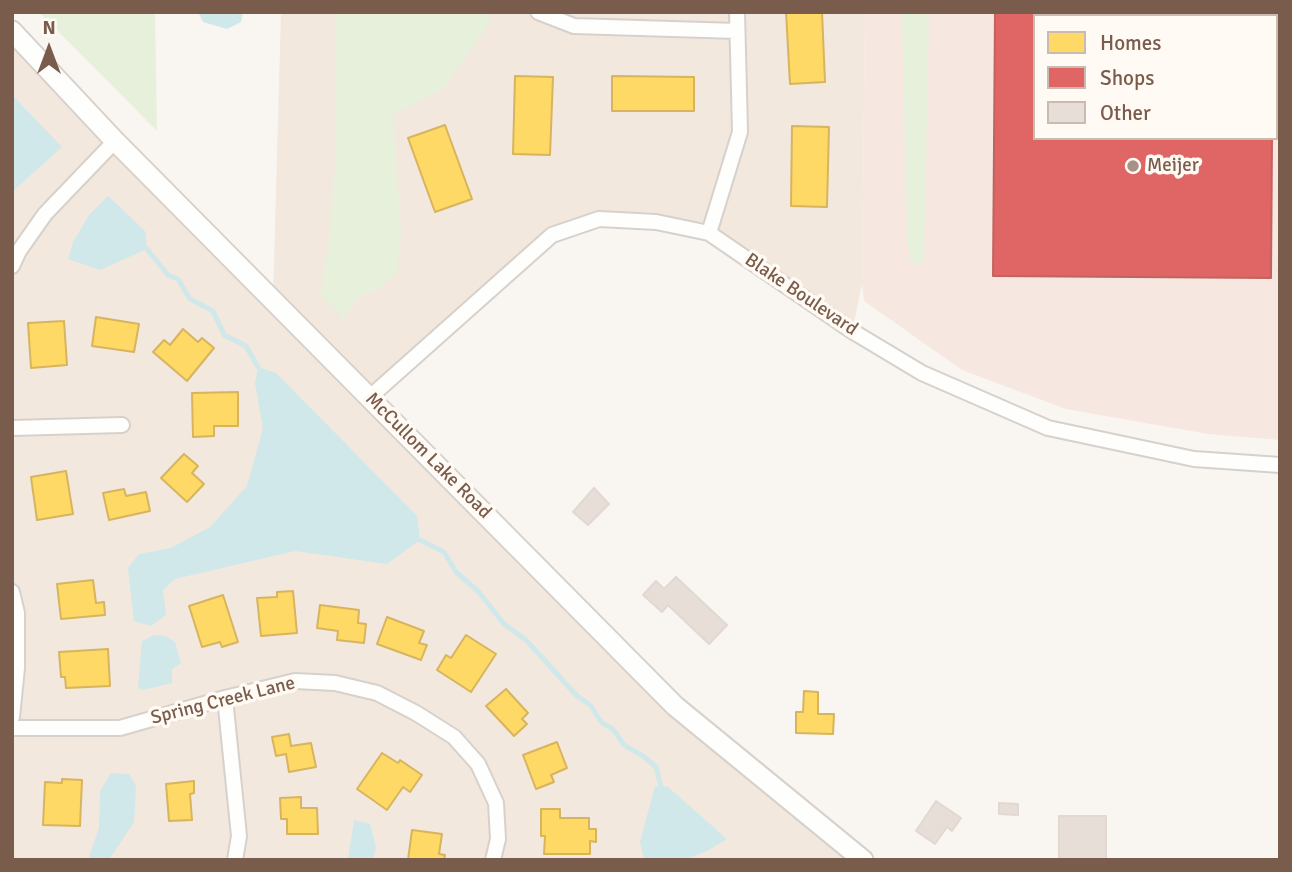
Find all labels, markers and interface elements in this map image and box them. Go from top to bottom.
north arrow [14,14,84,84]
legend [1033,14,1278,140]
text: N [42,16,56,40]
text: Homes [1100,30,1162,56]
text: Shops [1100,65,1154,91]
text: Other [1100,100,1151,126]
place label: Meijer [1147,155,1199,177]
marker: Meijer [1125,158,1141,174]
street label: Blake Boulevard [740,249,862,341]
street label: McCullom Lake Road [360,388,496,524]
street label: Spring Creek Lane [149,672,297,730]

